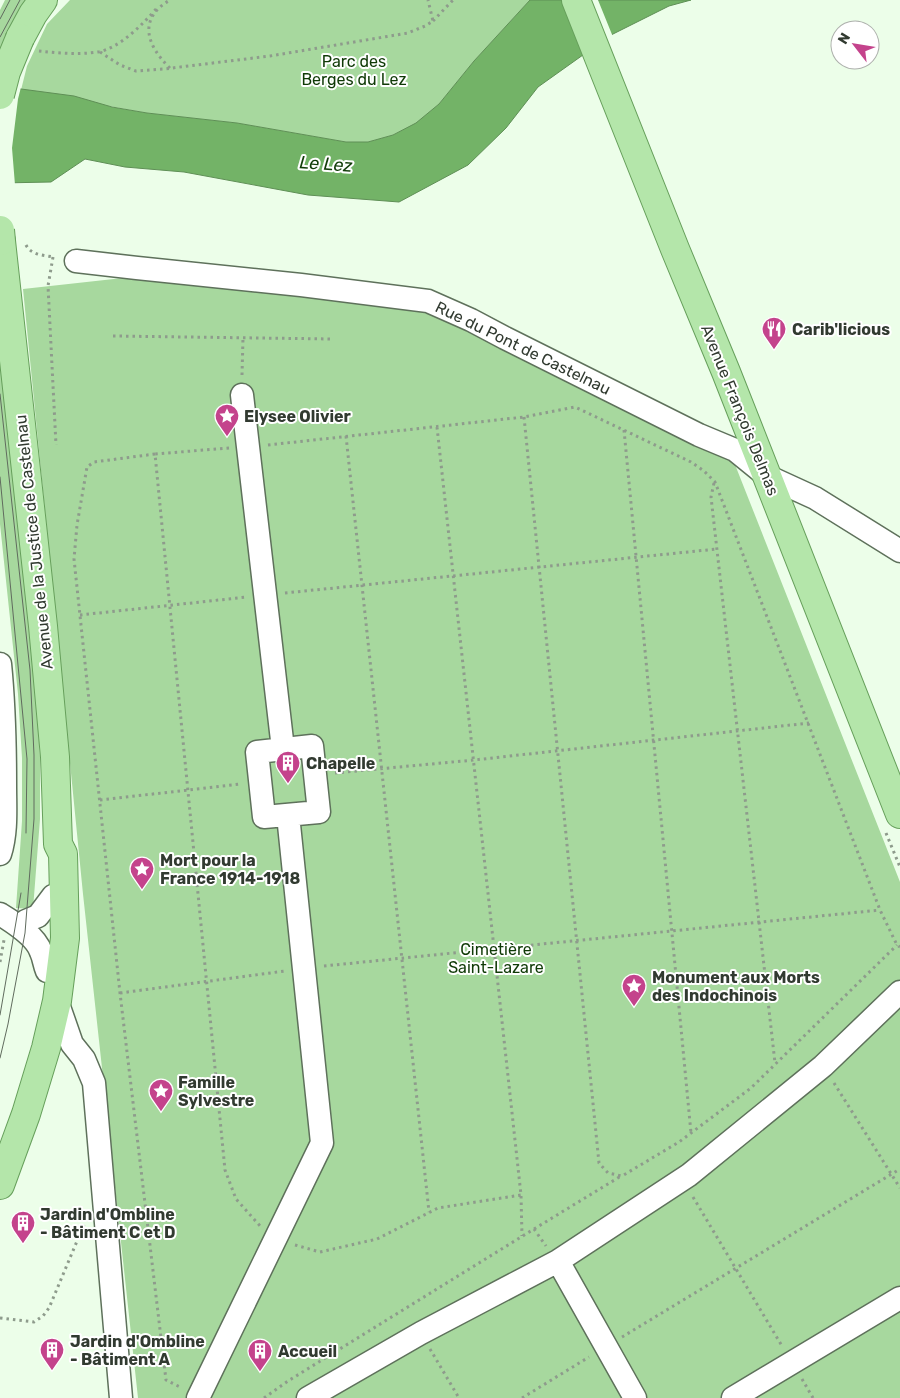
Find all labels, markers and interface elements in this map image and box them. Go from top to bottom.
north arrow [830,20,880,70]
text: N [834,30,854,47]
park label: Parc des Berges du Lez [301,52,407,89]
water label: Le Lez [299,151,353,177]
street label: Rue du Pont de Castelnau [432,297,614,399]
restaurant icon: Carib'licious [761,316,787,350]
place label: Carib'licious [792,320,890,339]
street label: Avenue François Delmas [697,322,783,498]
place icon: Elysee Olivier [214,403,240,437]
place label: Elysee Olivier [244,407,351,426]
street label: Avenue de la Justice de Castelnau [11,414,57,670]
building icon: Chapelle [275,750,301,784]
place label: Chapelle [306,754,375,773]
place label: Mort pour la France 1914-1918 [160,851,300,888]
place icon: Mort pour la France 1914-1918 [129,856,155,890]
park label: Cimetière Saint-Lazare [448,940,544,977]
place label: Monument aux Morts des Indochinois [652,968,820,1005]
place icon: Monument aux Morts des Indochinois [621,973,647,1007]
place label: Famille Sylvestre [178,1073,254,1110]
place icon: Famille Sylvestre [148,1078,174,1112]
place label: Jardin d'Ombline - Bâtiment C et D [40,1205,175,1242]
building icon: Jardin d'Ombline - Bâtiment C et D [10,1210,36,1244]
place label: Jardin d'Ombline - Bâtiment A [70,1332,205,1369]
building icon: Jardin d'Ombline - Bâtiment A [39,1337,65,1371]
building icon: Accueil [247,1338,273,1372]
place label: Accueil [278,1342,337,1361]

